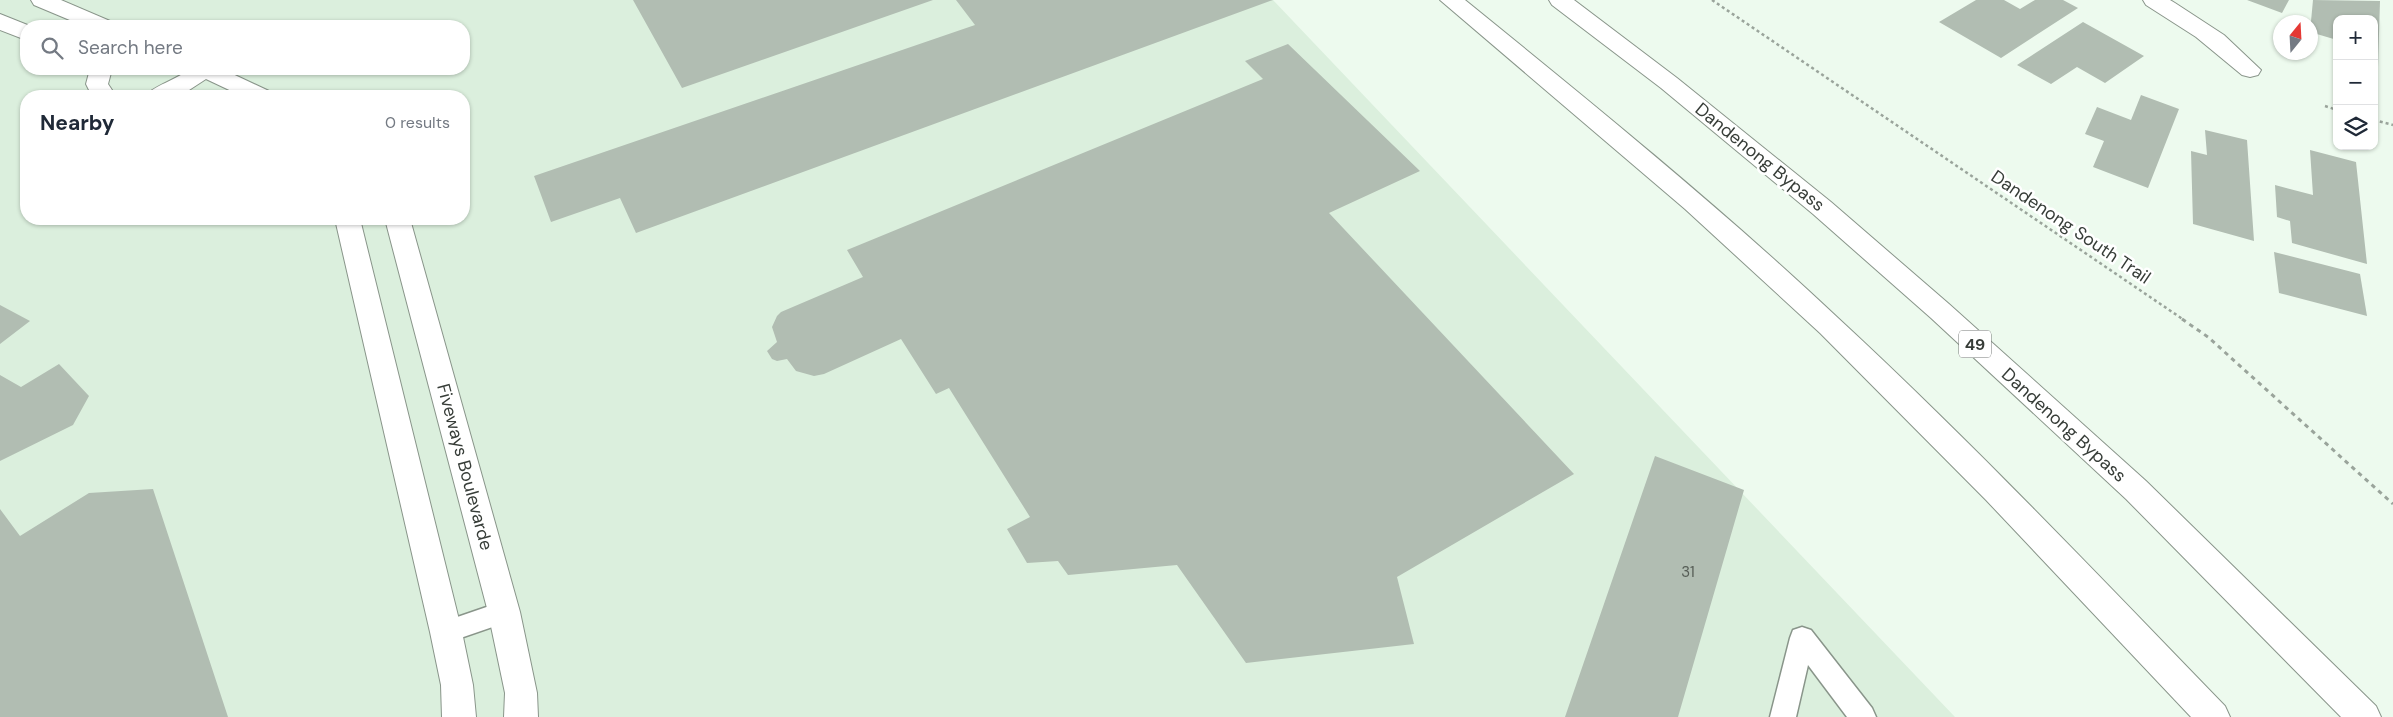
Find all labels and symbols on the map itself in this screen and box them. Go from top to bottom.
north arrow [2273,15,2318,60]
street label: Dandenong Bypass [1690,97,1830,217]
street label: Dandenong South Trail [1986,165,2156,289]
road number: 49 [1959,330,1991,358]
street label: Dandenong Bypass [1996,362,2132,488]
street label: Fiveways Boulevarde [431,381,499,553]
house number: 31 [1681,562,1695,582]

